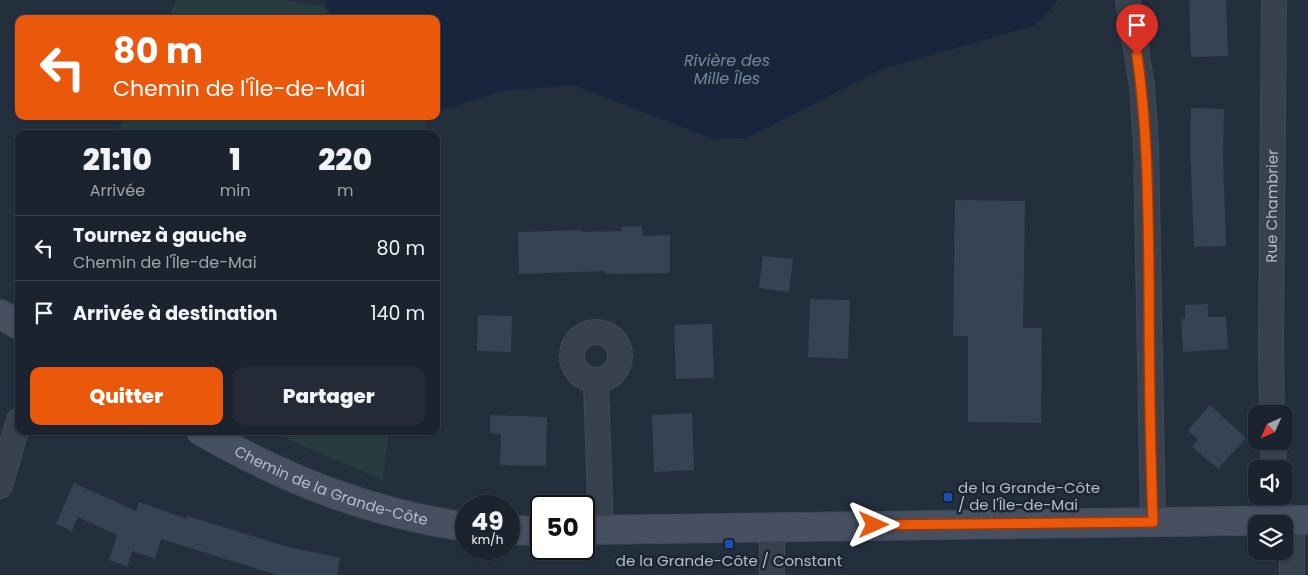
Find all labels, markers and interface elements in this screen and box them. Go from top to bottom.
pin [1116,4,1158,55]
icon: arrive [1123,11,1151,39]
text: 80 m [113,26,203,75]
icon: left [30,35,95,100]
water label: Rivière des Mille Îles [684,49,770,90]
text: Chemin de l'Île-de-Mai [113,73,365,104]
text: 21:10 [83,138,152,181]
text: 1 [229,138,241,181]
text: 220 [318,138,372,181]
street label: Rue Chambrier [1261,149,1283,263]
text: Arrivée [90,179,145,202]
text: min [220,179,250,202]
text: m [337,179,353,202]
text: Tournez à gauche [73,222,247,249]
icon: left [30,234,58,262]
text: 80 m [376,235,425,262]
text: Chemin de l'Île-de-Mai [73,251,257,274]
icon: arrive [30,299,58,327]
text: Arrivée à destination [73,300,278,327]
text: 140 m [370,300,425,327]
button: Quitter [30,367,223,425]
button: Partager [233,367,425,425]
north arrow [1248,405,1292,450]
map controls [1248,405,1293,560]
street label: Chemin de la Grande-Côte [231,440,430,530]
button: sound [1248,460,1293,505]
place label: de la Grande-Côte / de l'Île-de-Mai [958,477,1100,515]
marker: de la Grande-Côte / de l'Île-de-Mai [942,491,954,503]
speed limit sign: 50 [530,495,595,560]
position arrow [847,498,899,550]
text: 49 [471,504,504,539]
button: layers [1248,515,1293,560]
text: km/h [472,531,503,548]
marker: de la Grande-Côte / Constant [723,538,735,550]
place label: de la Grande-Côte / Constant [616,550,842,571]

